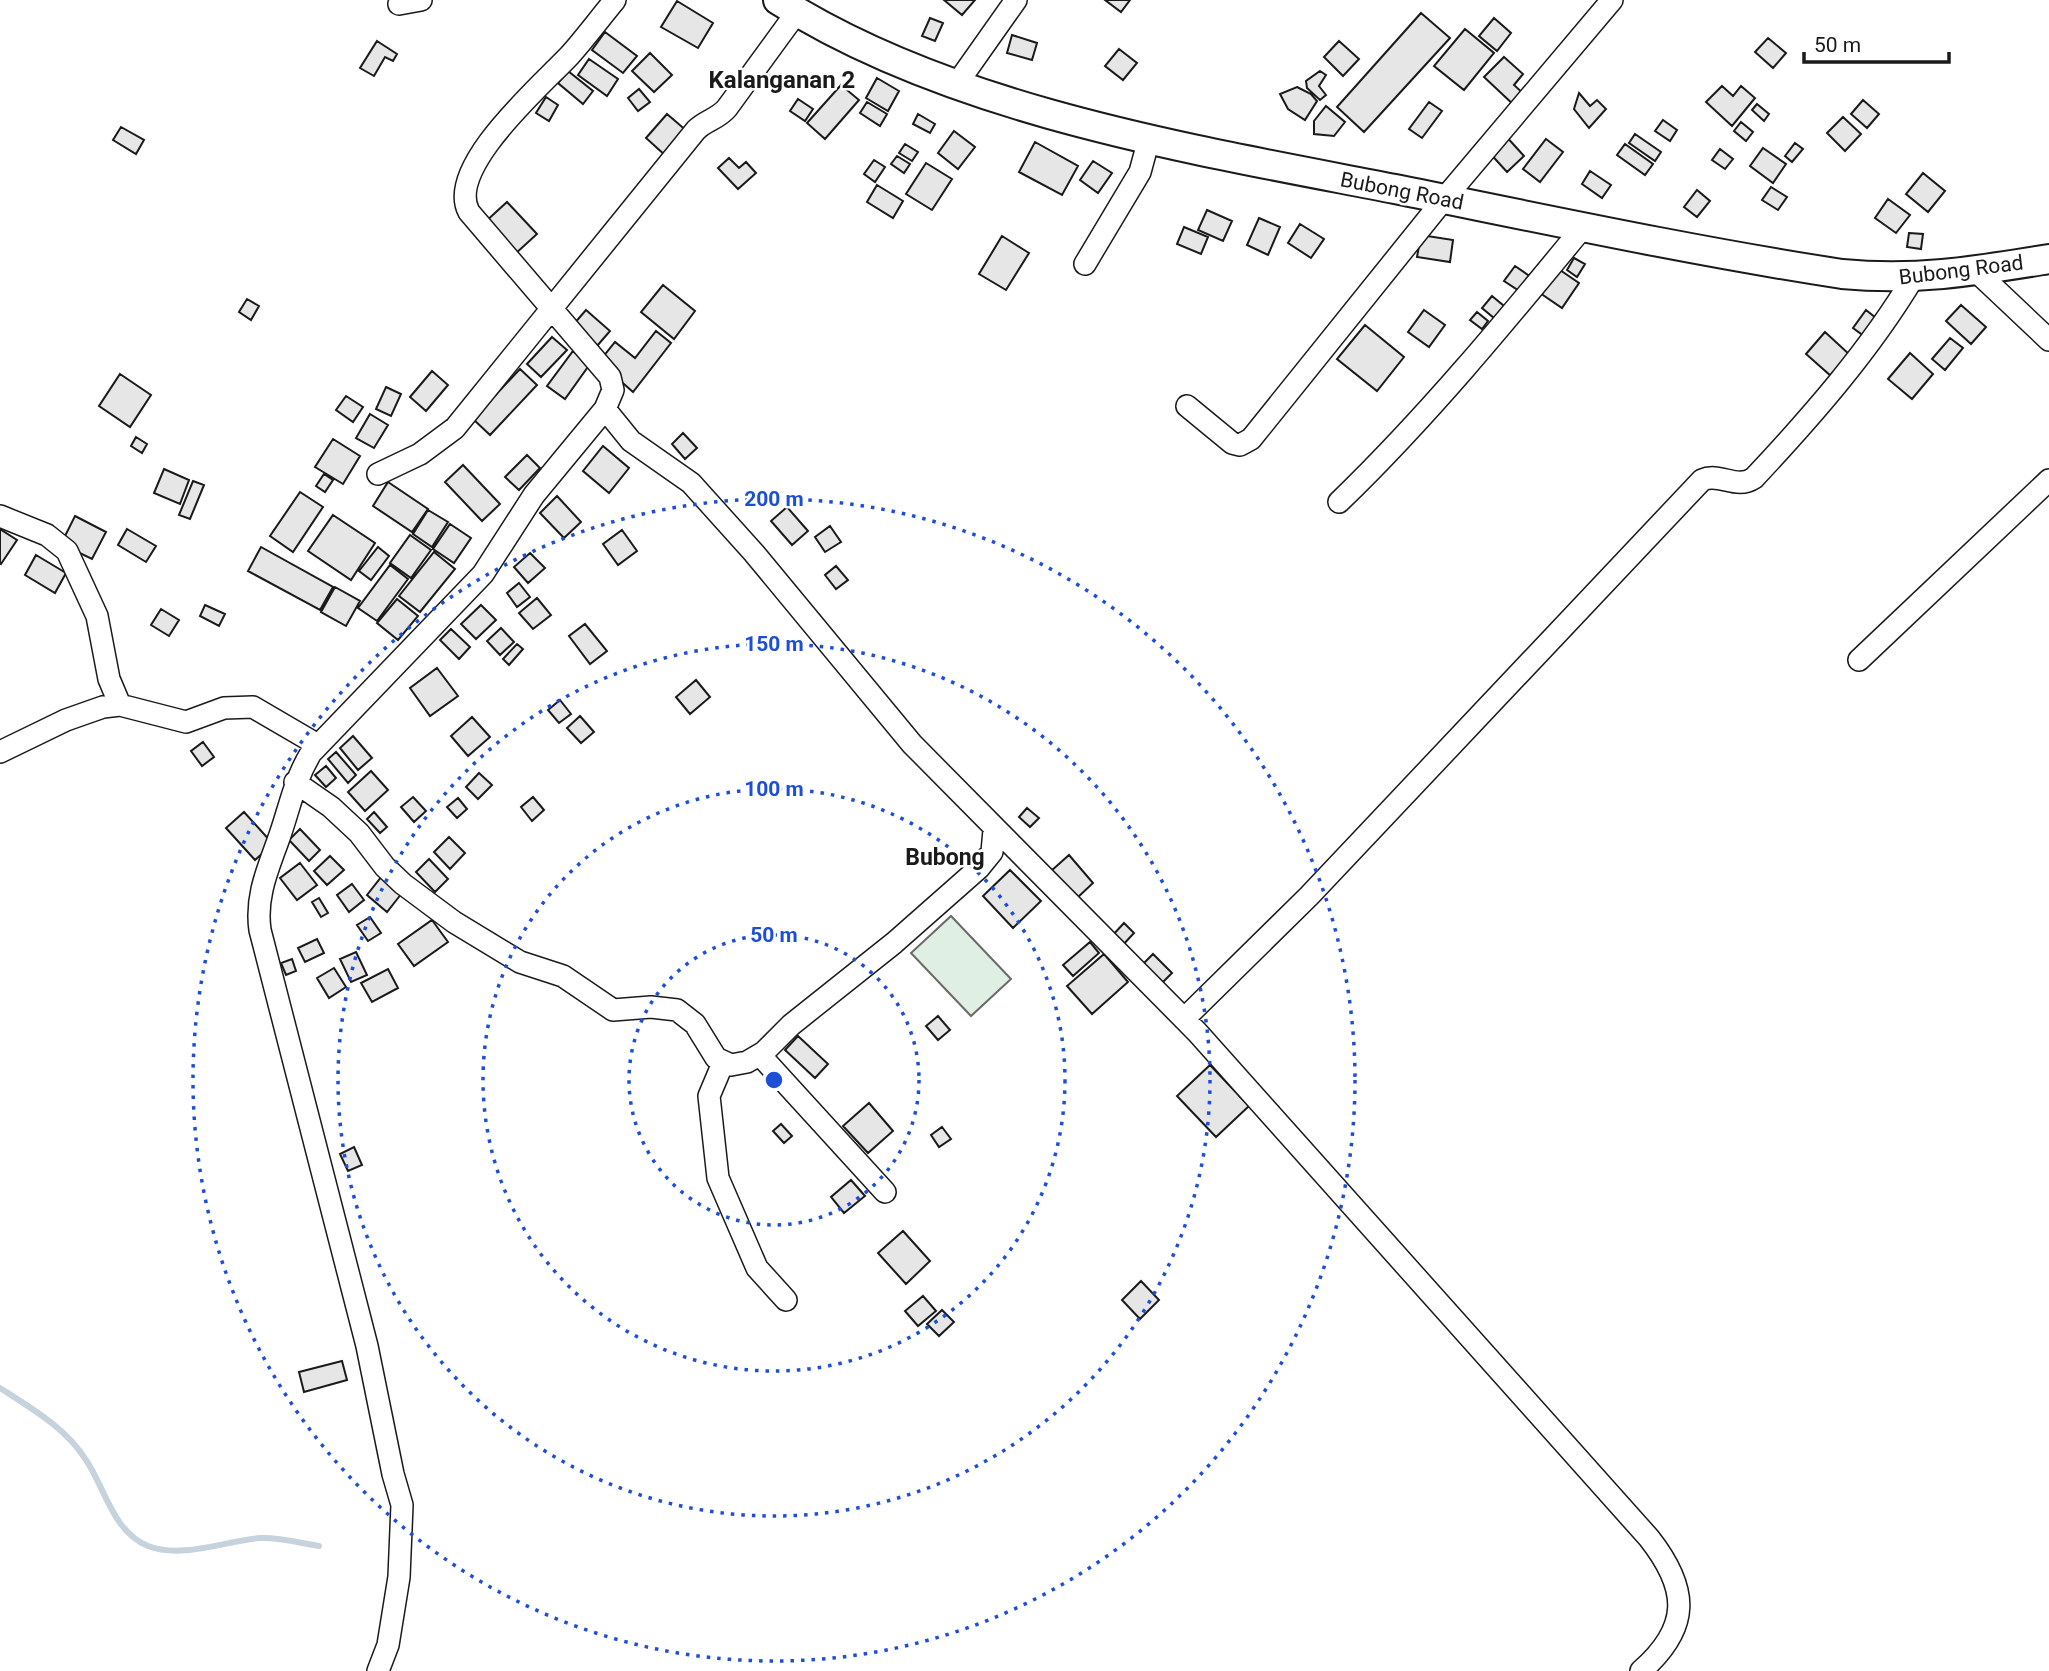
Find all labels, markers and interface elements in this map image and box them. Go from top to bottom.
scale bar [1804,21,1949,65]
text: 50 m [1814,33,1861,57]
district label: Kalanganan 2 [709,66,855,94]
street label: Bubong Road [1338,167,1466,215]
street label: Bubong Road [1897,250,2025,290]
text: 200 m [744,487,804,511]
text: 150 m [744,632,804,656]
text: 100 m [744,777,804,801]
district label: Bubong [905,844,985,871]
text: 50 m [750,923,798,947]
centre of rings [762,1068,786,1092]

